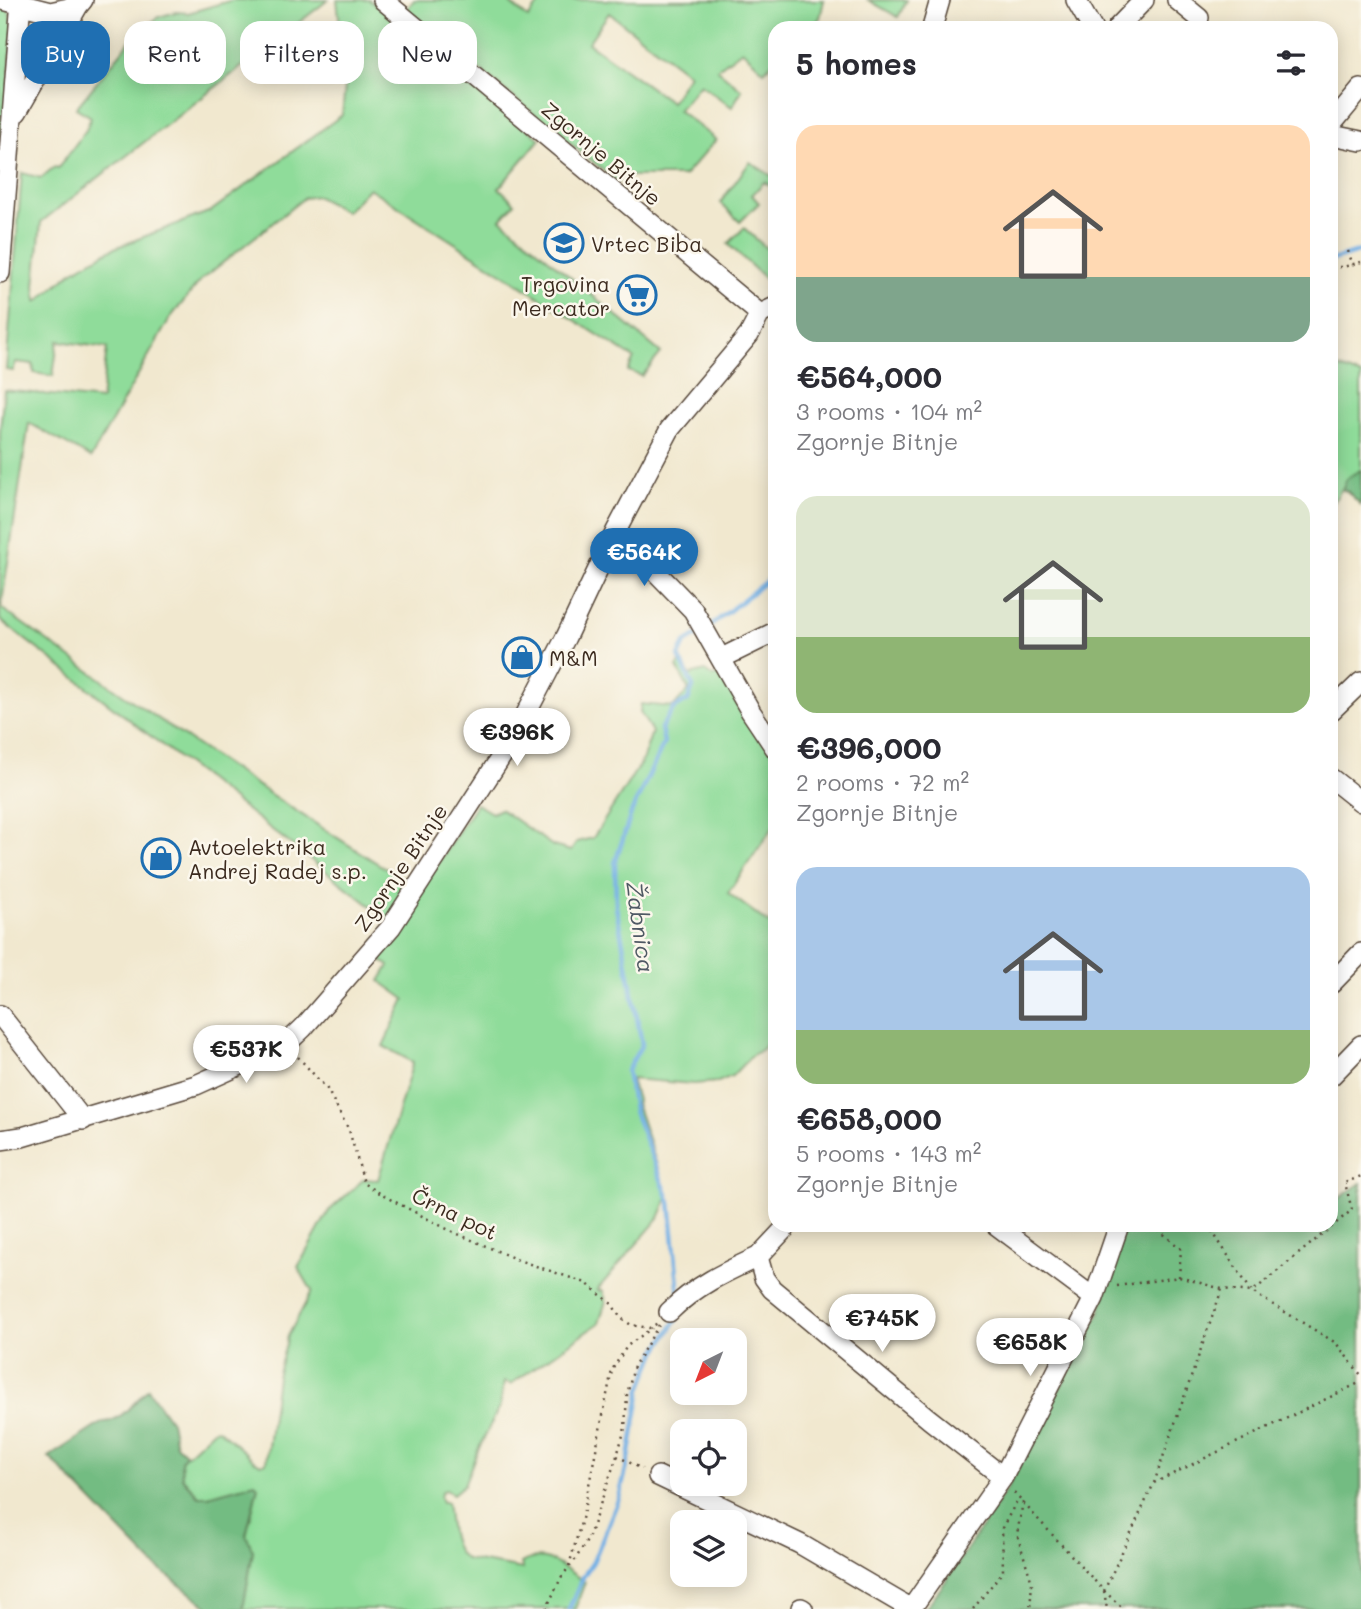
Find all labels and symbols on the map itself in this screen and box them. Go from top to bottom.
street label: Zgornje Bitnje [537,95,667,211]
school or university icon: Vrtec Biba [543,222,585,264]
place label: Vrtec Biba [591,230,702,257]
place label: Trgovina Mercator [512,270,610,321]
supermarket icon: Trgovina Mercator [616,274,658,316]
pin: €564K [595,528,693,588]
shop icon: M&M [501,636,543,678]
place label: M&M [549,644,598,671]
pin: €396K [468,708,566,768]
street label: Zgornje Bitnje [347,798,453,936]
place label: Avtoelektrika Andrej Radej s.p. [188,833,367,884]
shop icon: Avtoelektrika Andrej Radej s.p. [140,837,182,879]
water label: Žabnica [620,879,662,975]
pin: €537K [197,1026,295,1085]
street label: Črna pot [408,1181,502,1245]
pin: €745K [833,1294,931,1354]
pin: €658K [981,1318,1079,1378]
north arrow [670,1328,747,1405]

